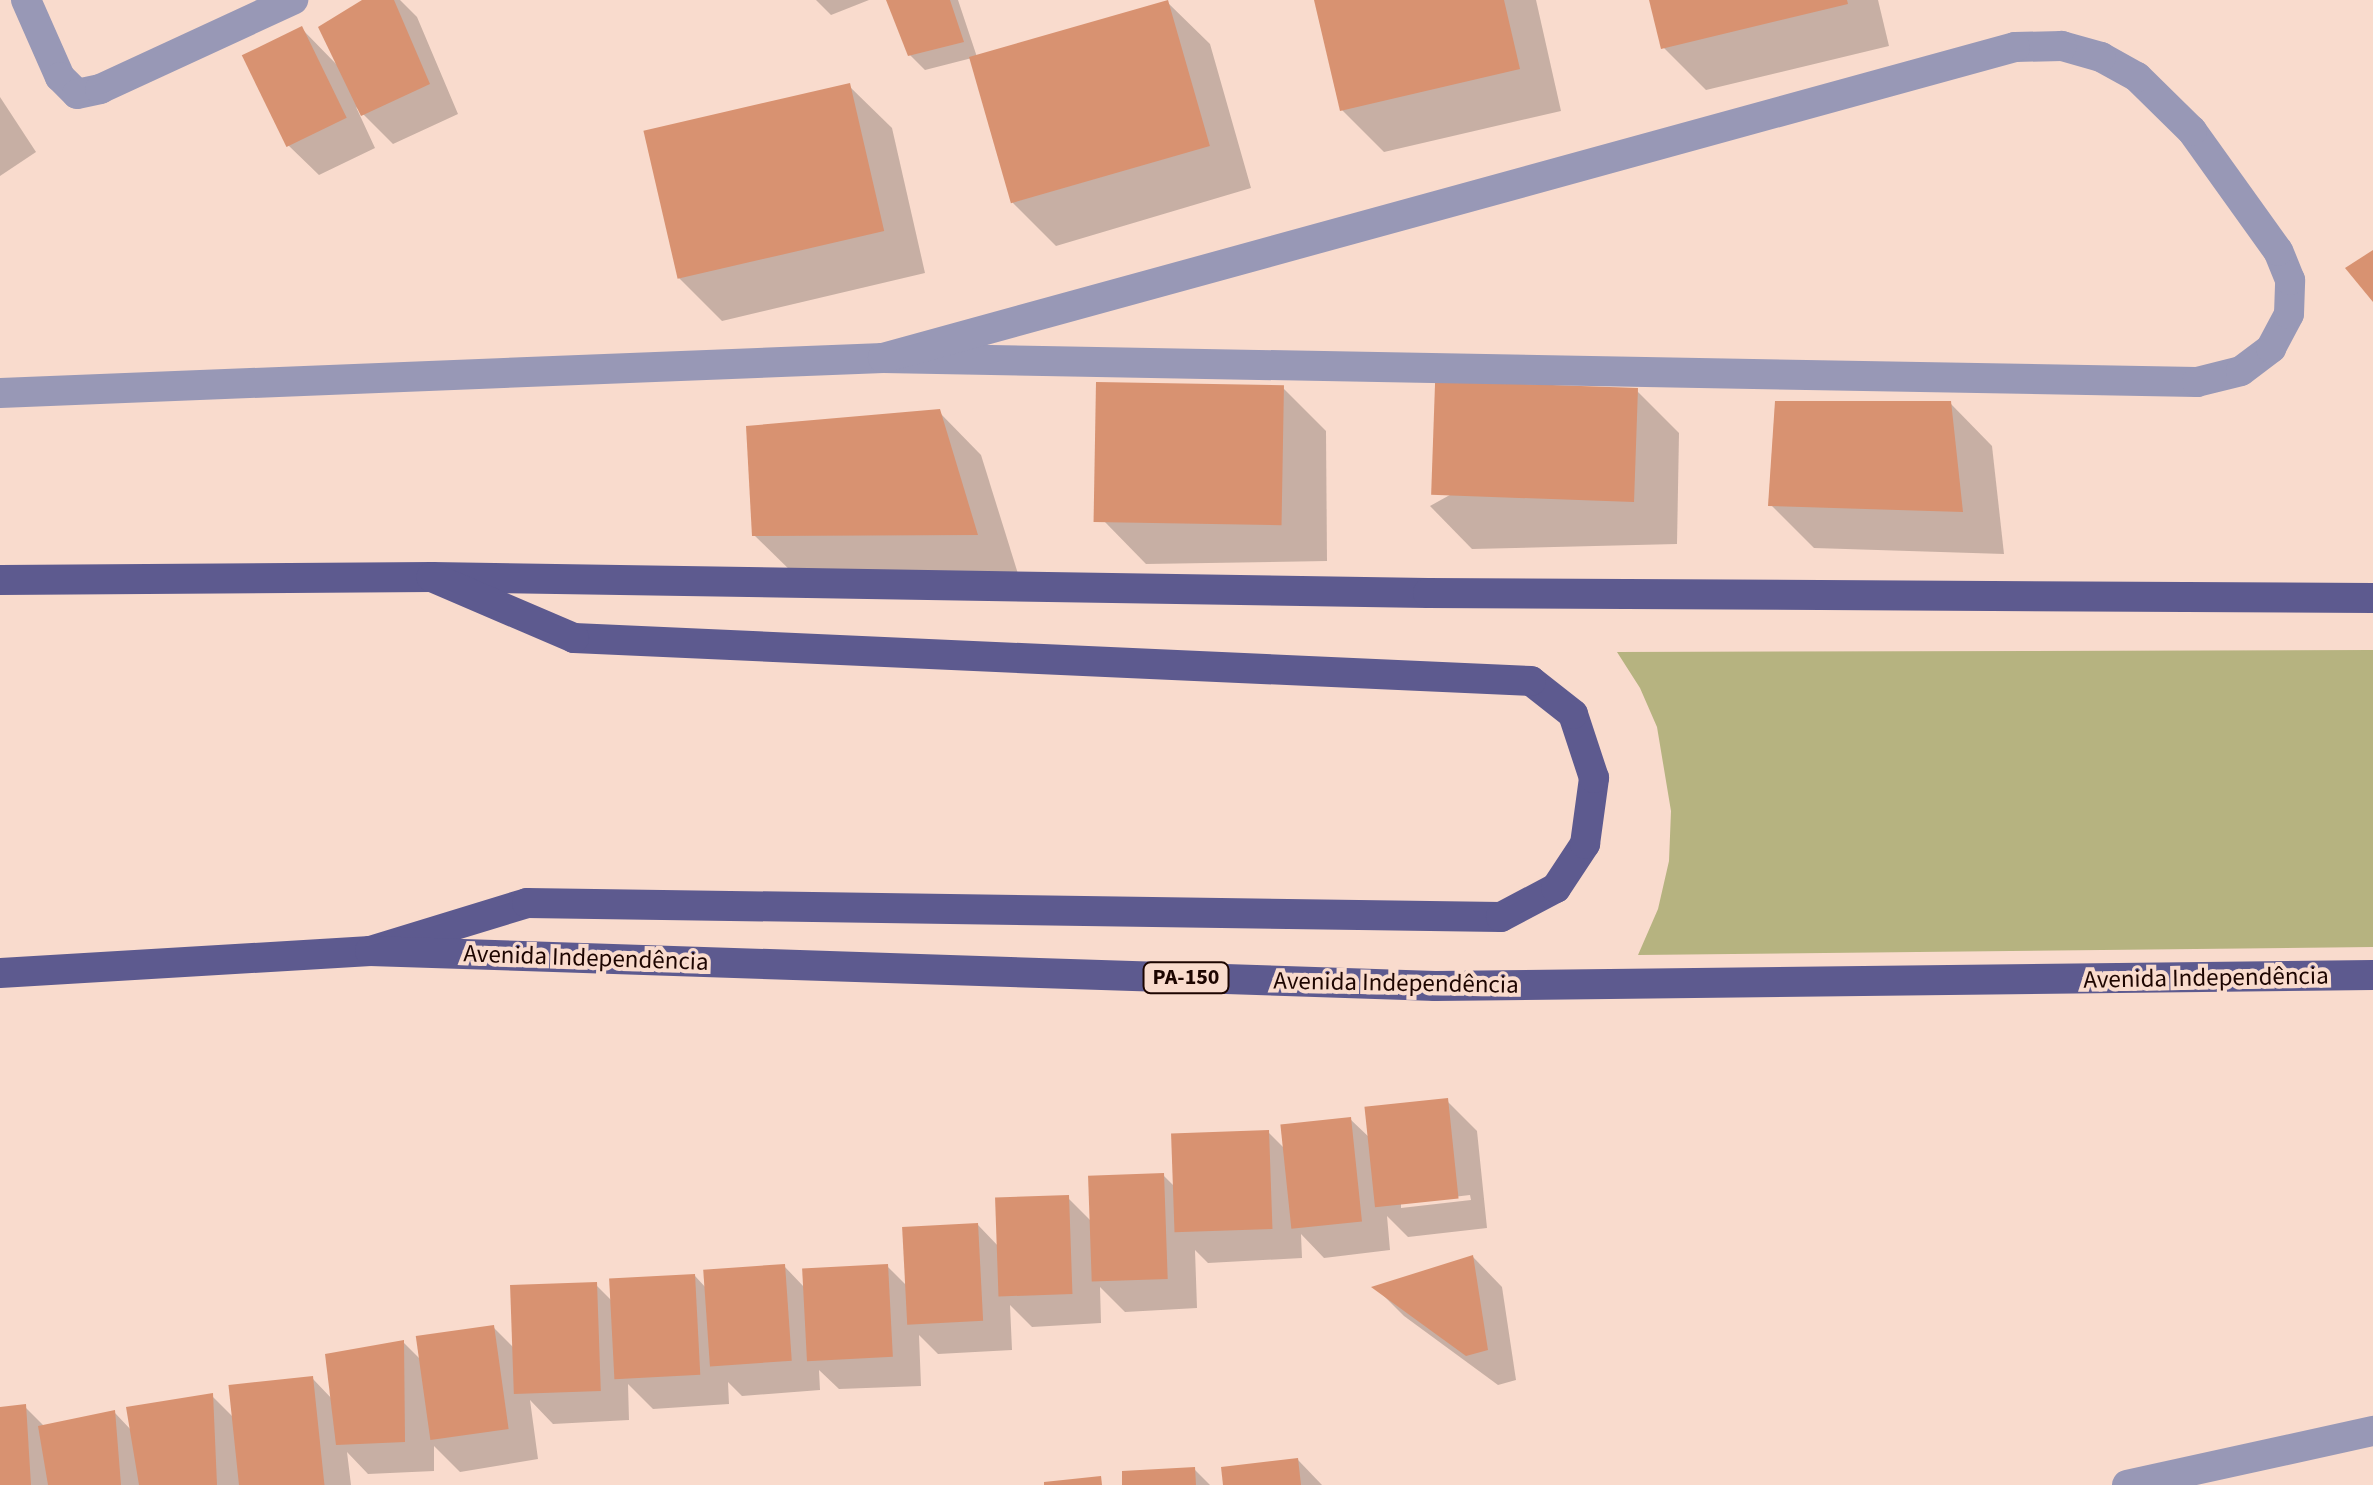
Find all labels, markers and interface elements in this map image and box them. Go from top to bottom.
street label: Avenida Independência [463,939,709,977]
road number: PA-150 [1141,961,1231,995]
street label: Avenida Independência [2083,961,2329,995]
street label: Avenida Independência [1273,966,1519,1000]

